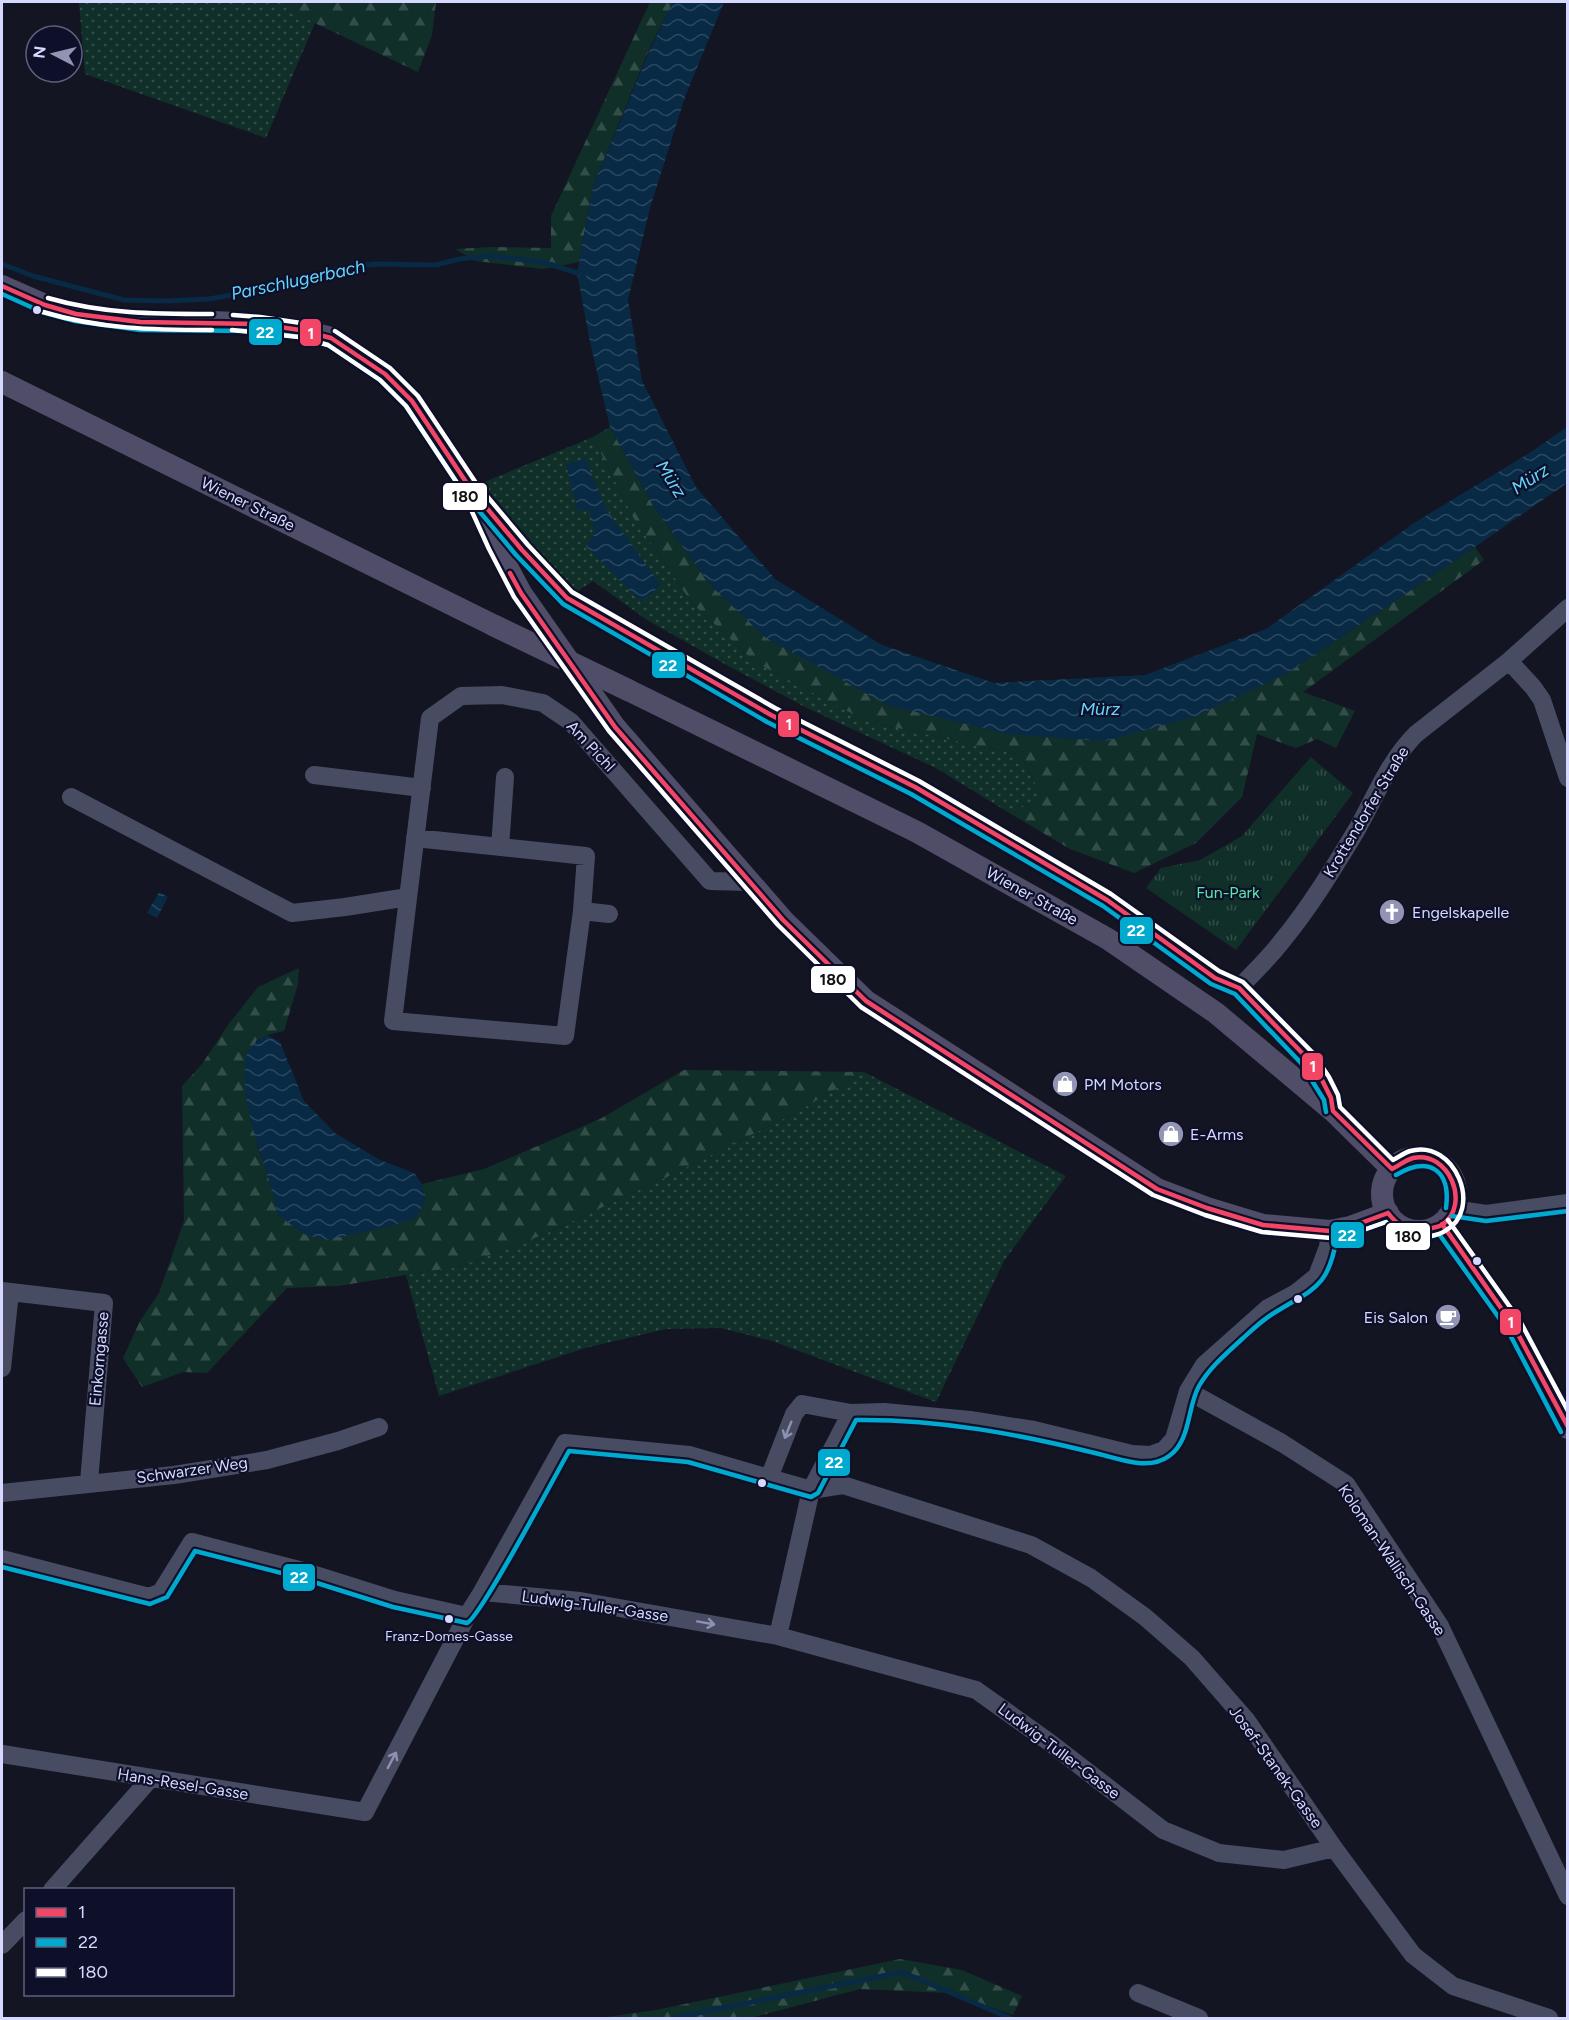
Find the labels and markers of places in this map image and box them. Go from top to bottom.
unlabelled marker [31,304,43,316]
church icon: Engelskapelle [1377,897,1407,927]
place label: Engelskapelle [1412,903,1509,922]
shop icon: PM Motors [1050,1069,1080,1099]
place label: PM Motors [1084,1075,1162,1094]
shop icon: E-Arms [1156,1119,1186,1149]
place label: E-Arms [1190,1125,1243,1144]
unlabelled marker [1471,1255,1483,1267]
unlabelled marker [1292,1293,1304,1305]
cafe icon: Eis Salon [1433,1302,1463,1332]
place label: Eis Salon [1364,1308,1428,1327]
unlabelled marker [756,1477,768,1489]
marker: Franz-Domes-Gasse [443,1613,455,1625]
place label: Franz-Domes-Gasse [385,1628,513,1645]

